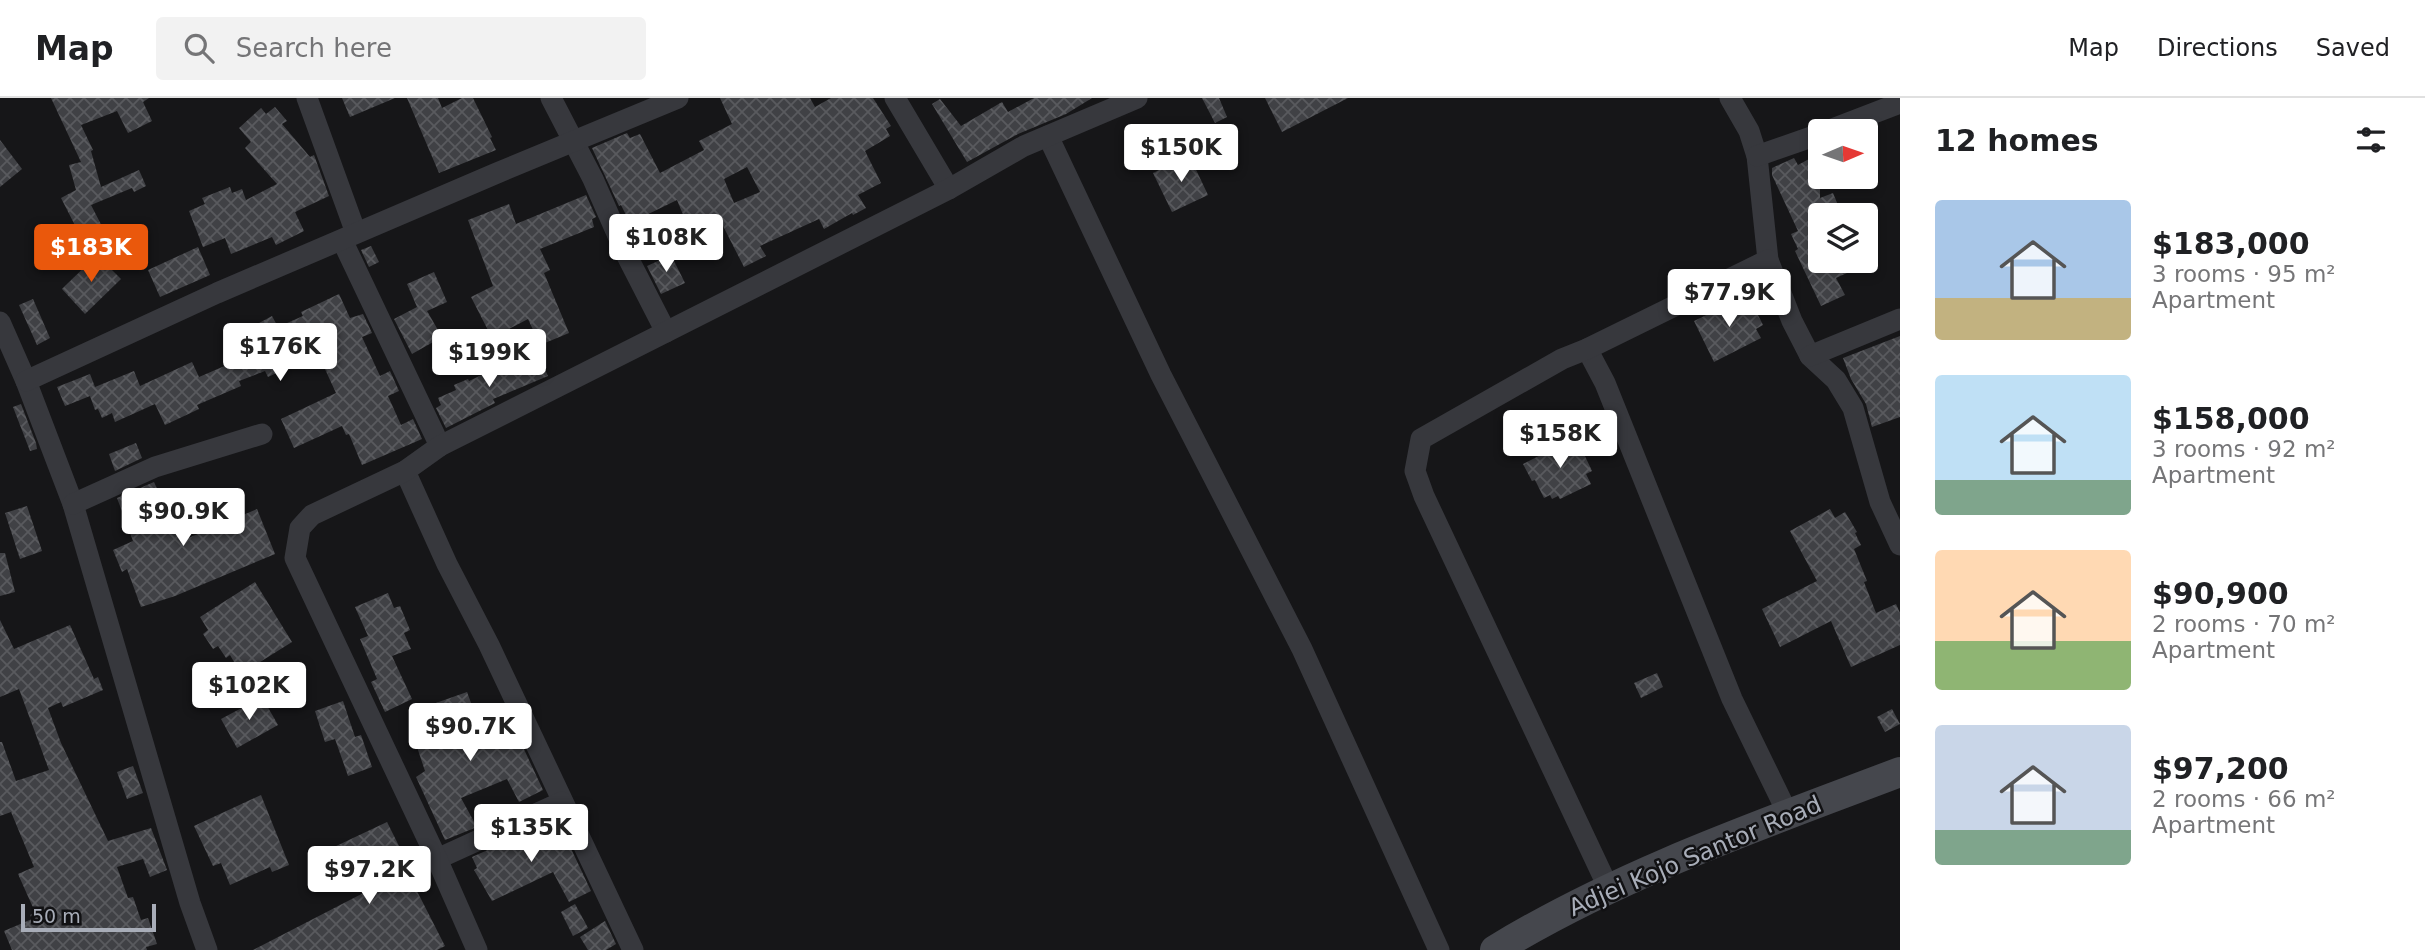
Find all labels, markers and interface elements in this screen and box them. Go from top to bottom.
search box [156,17,646,80]
text: Map [35,29,114,68]
icon: search [180,29,218,67]
text: Search here [236,33,392,63]
text: Map [2068,34,2119,62]
text: Directions [2157,34,2278,62]
text: Saved [2316,34,2390,62]
north arrow [1808,119,1878,189]
map controls [1808,119,1878,273]
icon: filters [2352,121,2390,159]
text: 12 homes [1935,123,2099,158]
pin: $150K [1132,125,1230,184]
text: $150K [1140,134,1222,160]
button: layers [1808,203,1878,273]
pin: $108K [617,214,715,274]
text: $108K [625,224,707,250]
pin: $183K [42,225,140,284]
text: $183,000 [2152,226,2310,261]
icon: home [1991,228,2075,312]
text: $183K [50,234,132,260]
text: 3 rooms · 95 m² [2152,261,2336,287]
pin: $77.9K [1672,270,1786,329]
text: $77.9K [1684,279,1774,305]
text: Apartment [2152,287,2275,313]
pin: $176K [231,324,329,383]
pin: $199K [440,330,538,389]
text: $176K [239,333,321,359]
text: $199K [448,339,530,365]
text: $158,000 [2152,401,2310,436]
icon: home [1991,403,2075,487]
pin: $158K [1511,410,1609,470]
text: $158K [1519,420,1601,446]
text: 3 rooms · 92 m² [2152,436,2336,462]
text: Apartment [2152,462,2275,488]
pin: $90.9K [126,489,240,548]
text: $90.9K [138,498,228,524]
text: $90,900 [2152,576,2289,611]
icon: home [1991,578,2075,662]
text: 2 rooms · 70 m² [2152,611,2336,637]
text: Apartment [2152,637,2275,663]
pin: $102K [200,662,298,722]
text: $102K [208,672,290,698]
pin: $90.7K [413,704,527,763]
text: $90.7K [425,713,515,739]
text: $97,200 [2152,751,2289,786]
icon: home [1991,753,2075,837]
text: 2 rooms · 66 m² [2152,786,2336,812]
street label: Adjei Kojo Santor Road [1564,790,1826,922]
pin: $135K [482,804,580,864]
text: Apartment [2152,812,2275,838]
text: $135K [490,814,572,840]
pin: $97.2K [312,846,426,906]
text: $97.2K [324,856,414,882]
scale bar [21,901,156,933]
text: 50 m [32,905,81,927]

